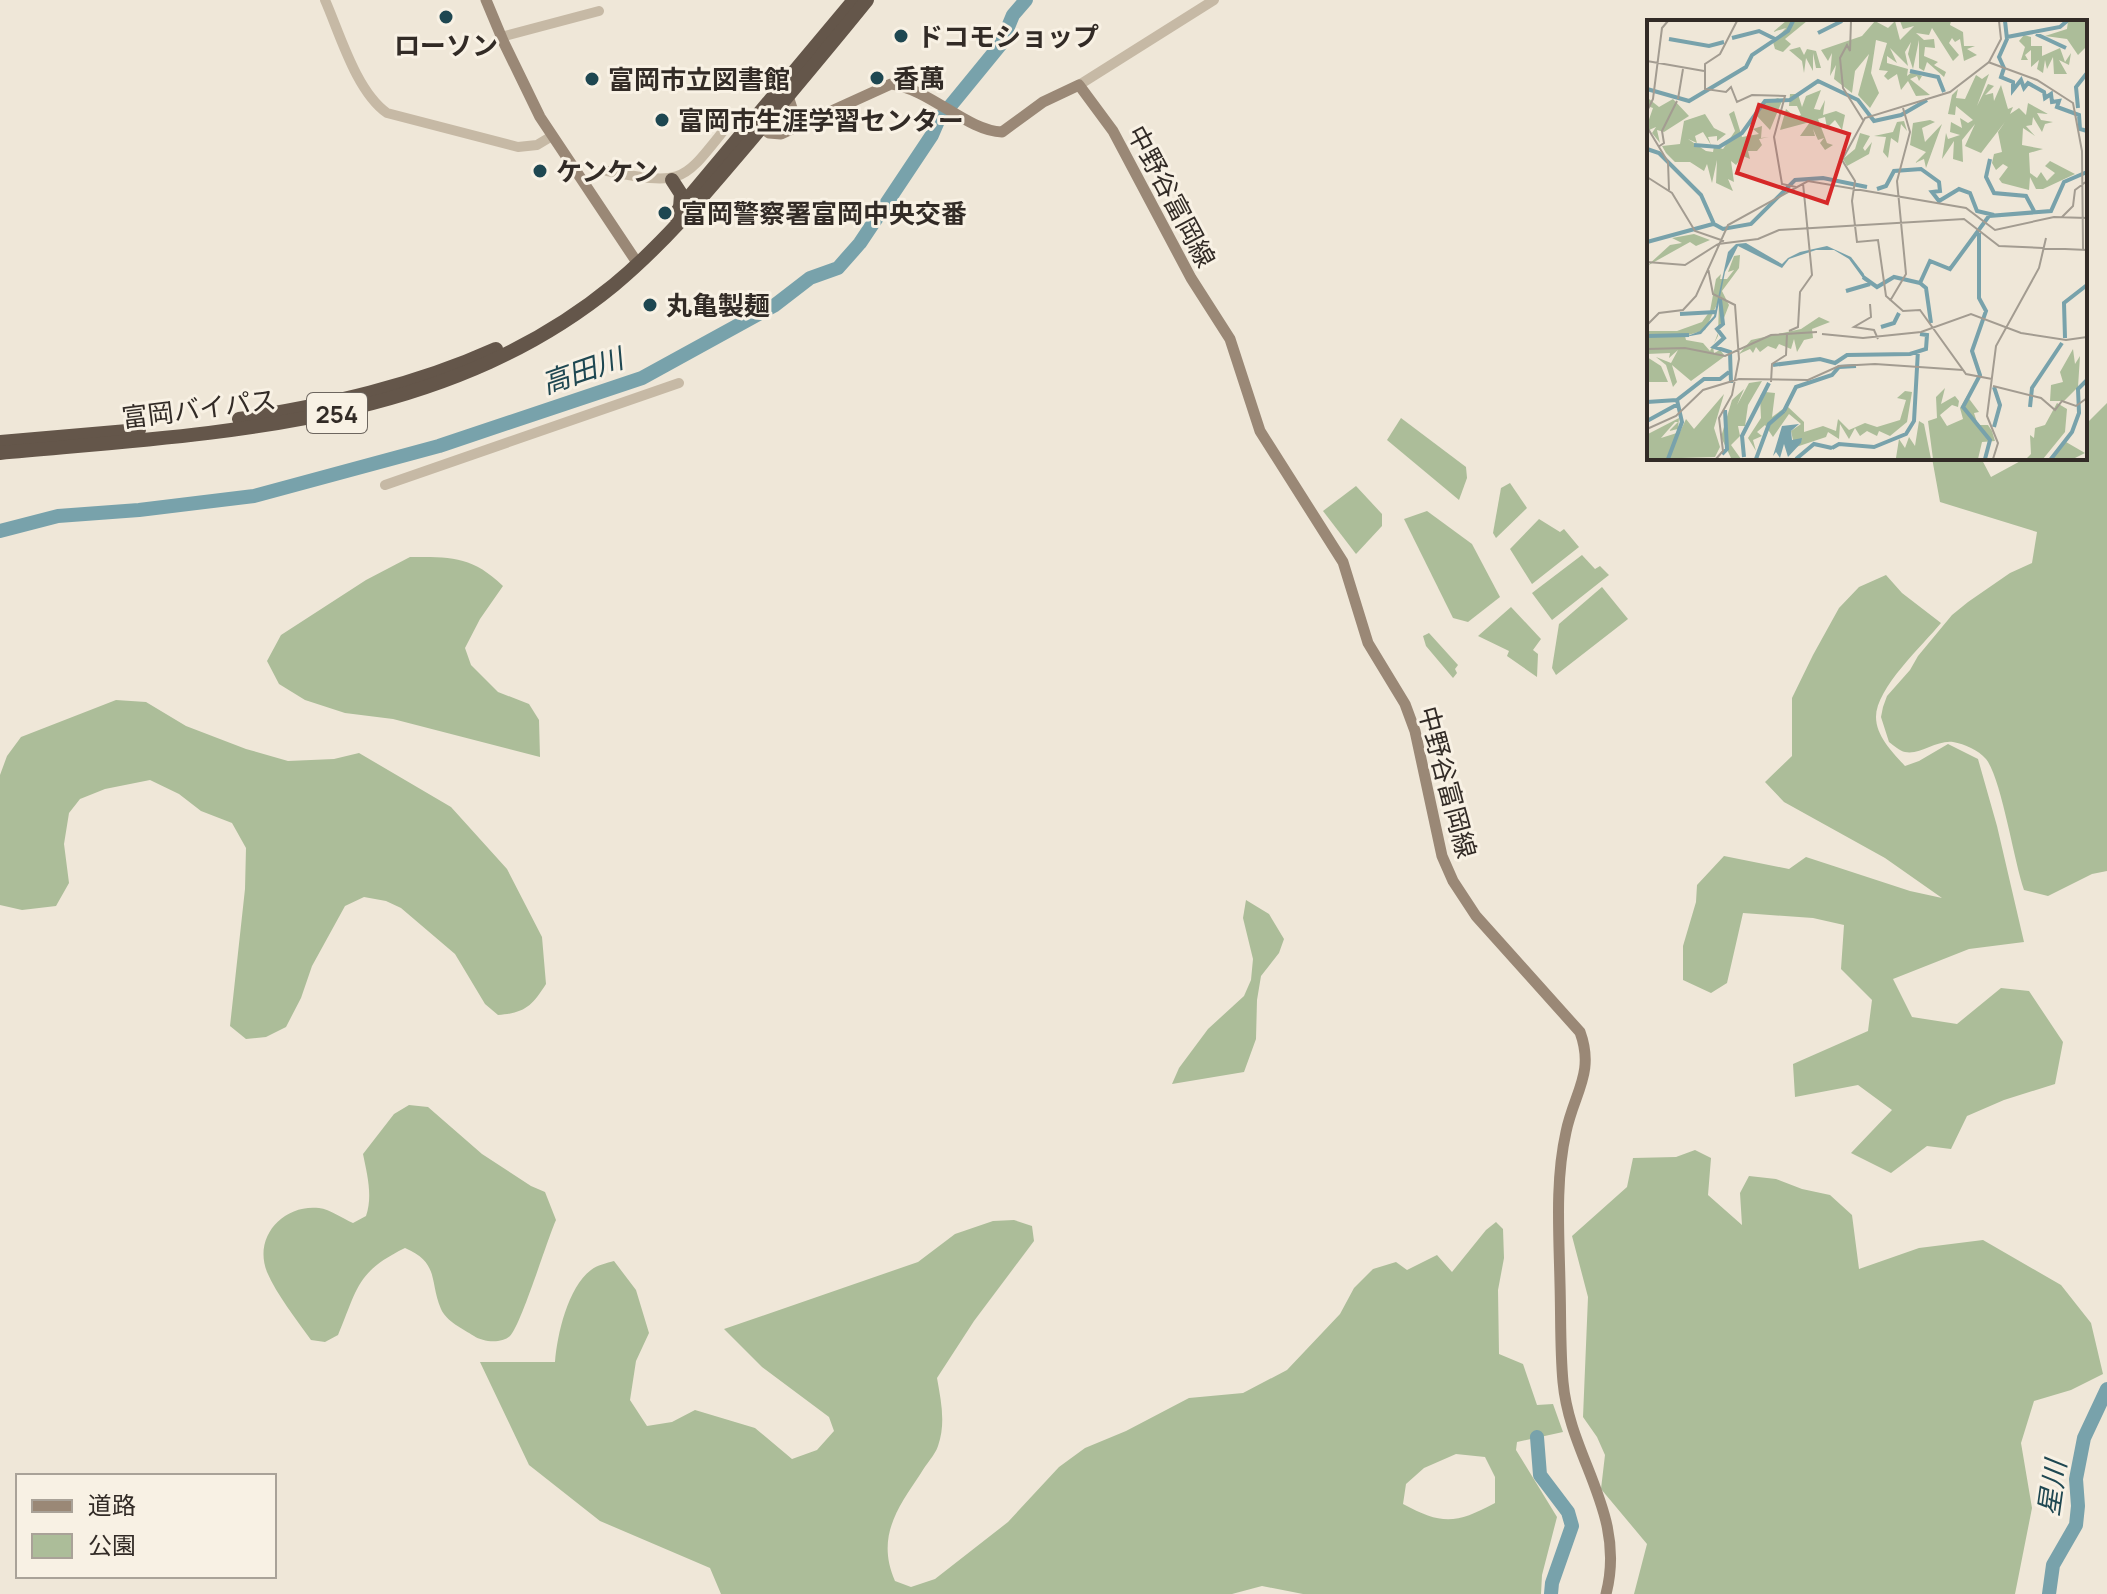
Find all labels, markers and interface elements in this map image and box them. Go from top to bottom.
marker: ローソン [437,8,455,26]
place label: ドコモショップ [917,18,1099,54]
inset map [1647,20,2087,460]
place label: ローソン [394,27,498,63]
marker: ドコモショップ [892,27,910,45]
place label: 香萬 [893,60,945,96]
place label: 富岡市立図書館 [608,61,790,97]
marker: 香萬 [868,69,886,87]
marker: 富岡市立図書館 [583,70,601,88]
place label: 富岡市生涯学習センター [678,102,964,138]
marker: 富岡市生涯学習センター [653,111,671,129]
street label: 中野谷富岡線 [1119,119,1225,273]
place label: ケンケン [556,153,658,189]
marker: ケンケン [531,162,549,180]
place label: 富岡警察署富岡中央交番 [681,195,967,231]
marker: 富岡警察署富岡中央交番 [656,204,674,222]
place label: 丸亀製麺 [666,287,770,323]
marker: 丸亀製麺 [641,296,659,314]
water label: 高田川 [536,337,631,402]
street label: 富岡バイパス [120,381,278,435]
road number: 254 [307,393,367,433]
street label: 中野谷富岡線 [1410,702,1486,862]
water label: 星川 [2028,1455,2074,1518]
legend [16,1474,276,1578]
text: 道路 [88,1488,136,1521]
text: 公園 [88,1528,136,1561]

